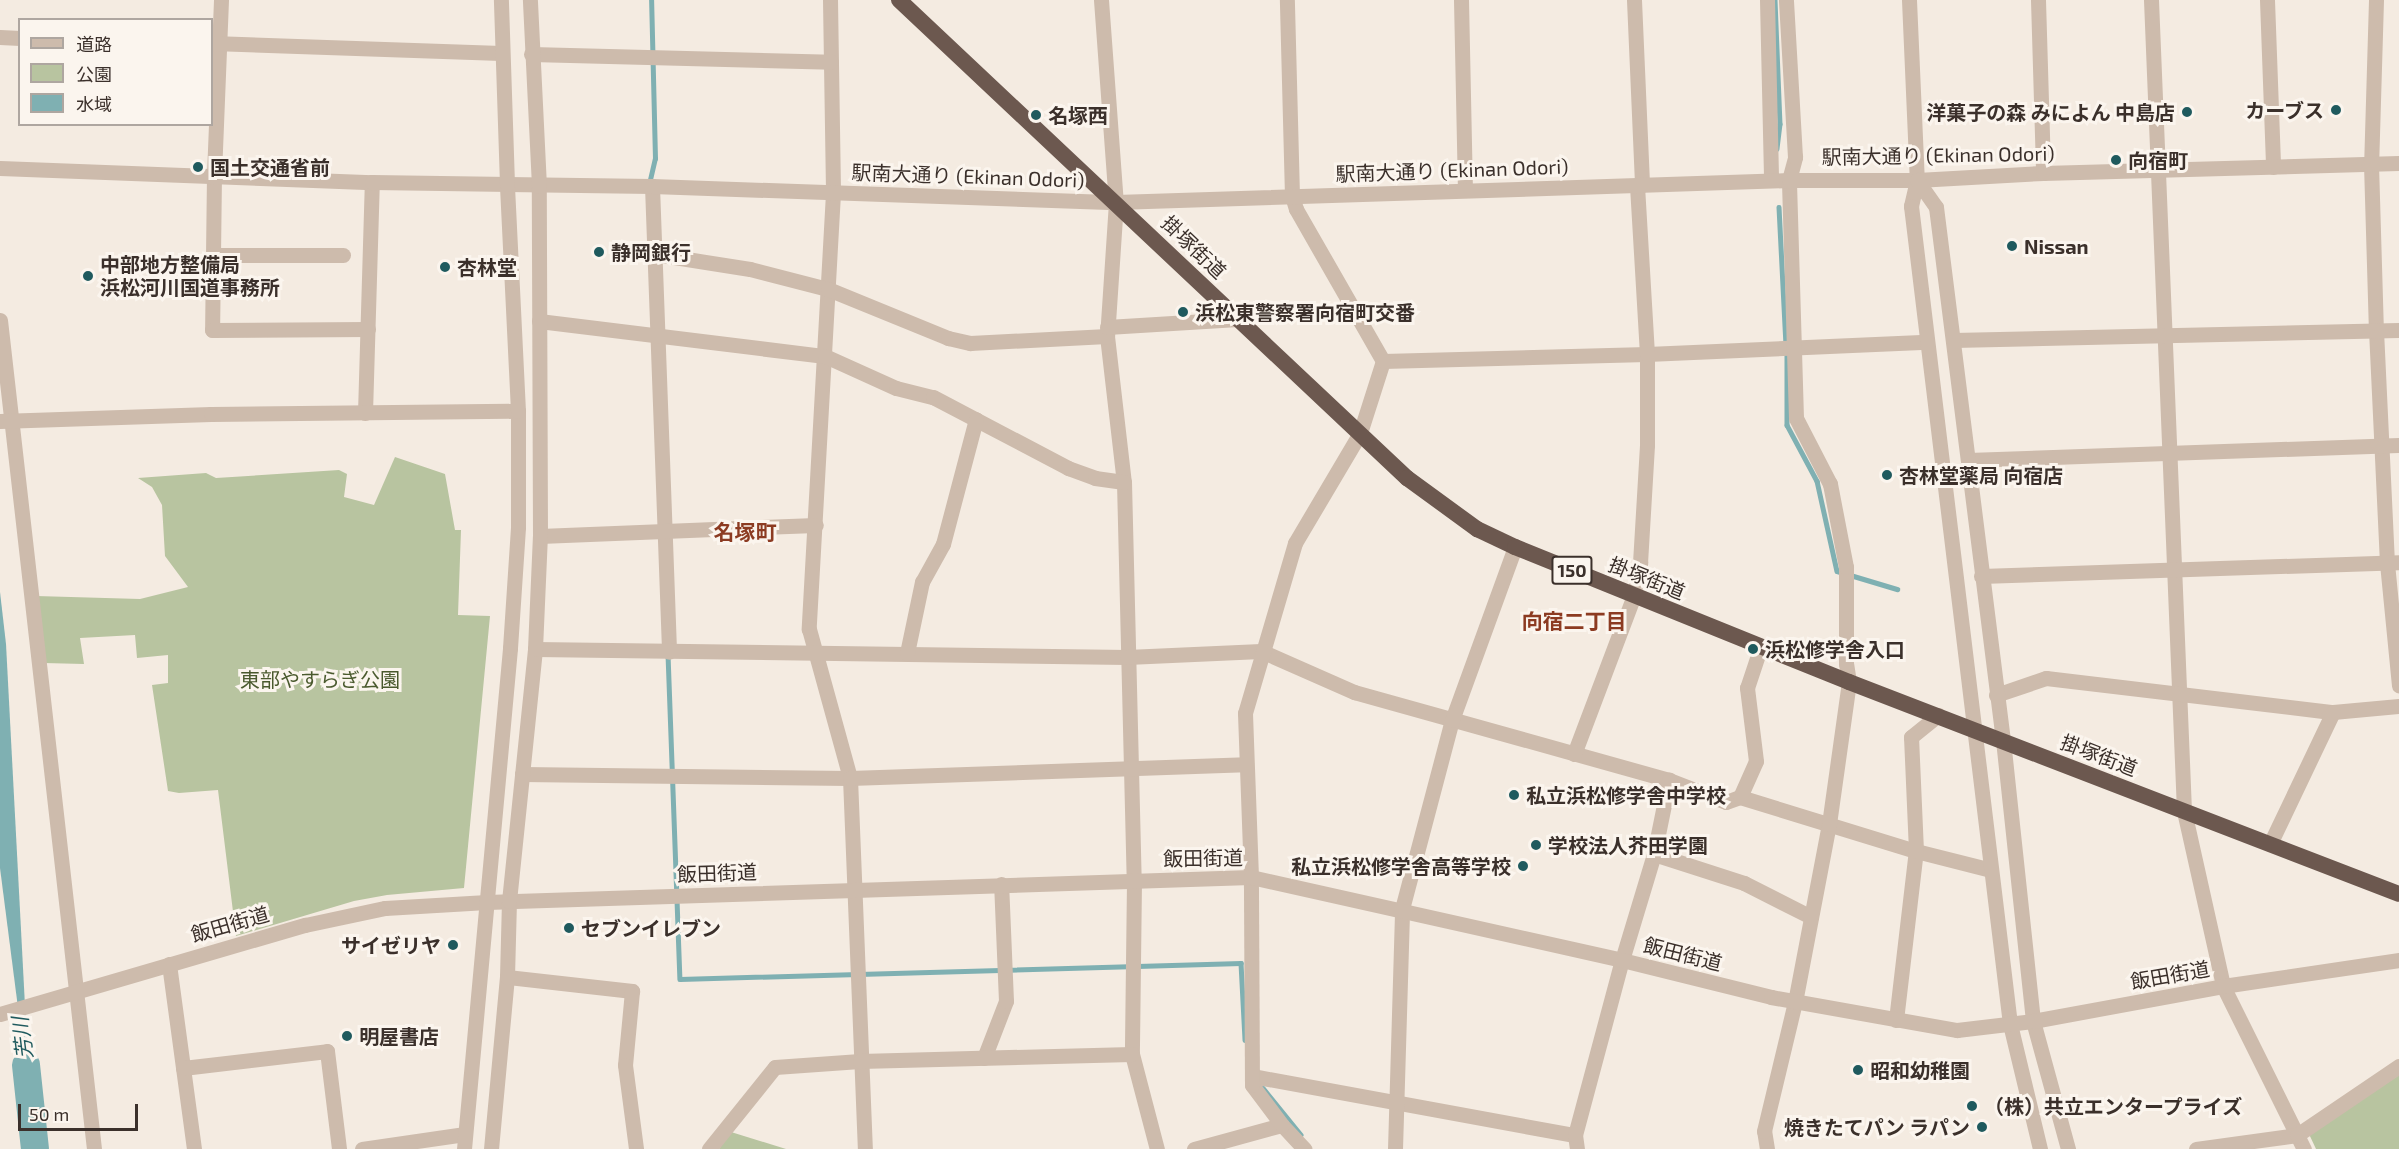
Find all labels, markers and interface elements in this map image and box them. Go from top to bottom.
legend [18,18,213,126]
text: 道路 [76,33,112,55]
text: 公園 [76,63,112,85]
text: 水域 [76,93,112,115]
place label: カーブス [2244,98,2324,122]
place label: 洋菓子の森 みによん 中島店 [1926,100,2175,124]
place label: 名塚西 [1048,103,1108,127]
marker: カーブス [2329,103,2343,117]
marker: 洋菓子の森 みによん 中島店 [2180,105,2194,119]
marker: 名塚西 [1029,108,1043,122]
street label: 駅南大通り (Ekinan Odori) [1822,141,2054,169]
place label: 向宿町 [2128,148,2188,172]
marker: 向宿町 [2109,153,2123,167]
street label: 駅南大通り (Ekinan Odori) [1336,154,1568,186]
place label: 国土交通省前 [210,155,330,179]
marker: 国土交通省前 [191,160,205,174]
street label: 駅南大通り (Ekinan Odori) [852,160,1084,192]
street label: 掛塚街道 [1157,211,1231,283]
place label: Nissan [2024,234,2089,258]
marker: Nissan [2005,239,2019,253]
place label: 静岡銀行 [611,240,691,264]
marker: 静岡銀行 [592,245,606,259]
place label: 中部地方整備局 浜松河川国道事務所 [100,252,280,299]
place label: 杏林堂 [457,255,517,279]
marker: 杏林堂 [438,260,452,274]
marker: 中部地方整備局 浜松河川国道事務所 [81,269,95,283]
place label: 浜松東警察署向宿町交番 [1195,300,1415,324]
marker: 浜松東警察署向宿町交番 [1176,305,1190,319]
place label: 杏林堂薬局 向宿店 [1899,463,2063,487]
marker: 杏林堂薬局 向宿店 [1880,468,1894,482]
district label: 名塚町 [714,519,776,545]
street label: 掛塚街道 [1605,552,1689,604]
road number: 150 [1551,555,1593,585]
district label: 向宿二丁目 [1522,608,1626,634]
place label: 浜松修学舎入口 [1765,637,1905,661]
marker: 浜松修学舎入口 [1746,642,1760,656]
park label: 東部やすらぎ公園 [240,667,400,691]
street label: 掛塚街道 [2057,729,2141,781]
place label: 私立浜松修学舎中学校 [1526,783,1726,807]
marker: 私立浜松修学舎中学校 [1507,788,1521,802]
place label: 学校法人芥田学園 [1548,833,1708,857]
marker: 学校法人芥田学園 [1529,838,1543,852]
street label: 飯田街道 [1163,845,1243,871]
place label: 私立浜松修学舎高等学校 [1291,854,1511,878]
marker: 私立浜松修学舎高等学校 [1516,859,1530,873]
street label: 飯田街道 [677,860,757,886]
street label: 飯田街道 [188,901,272,947]
place label: セブンイレブン [581,916,721,940]
marker: セブンイレブン [562,921,576,935]
place label: サイゼリヤ [341,933,441,957]
street label: 飯田街道 [1641,933,1725,975]
marker: サイゼリヤ [446,938,460,952]
street label: 飯田街道 [2129,956,2211,994]
water label: 芳川 [7,1016,37,1060]
place label: 明屋書店 [359,1024,439,1048]
marker: 明屋書店 [340,1029,354,1043]
place label: 昭和幼稚園 [1870,1058,1970,1082]
marker: 昭和幼稚園 [1851,1063,1865,1077]
scale bar [21,1092,141,1130]
place label: （株）共立エンタープライズ [1984,1094,2244,1118]
marker: （株）共立エンタープライズ [1965,1099,1979,1113]
text: 50 m [29,1103,69,1125]
place label: 焼きたてパン ラパン [1786,1115,1970,1139]
marker: 焼きたてパン ラパン [1975,1120,1989,1134]

